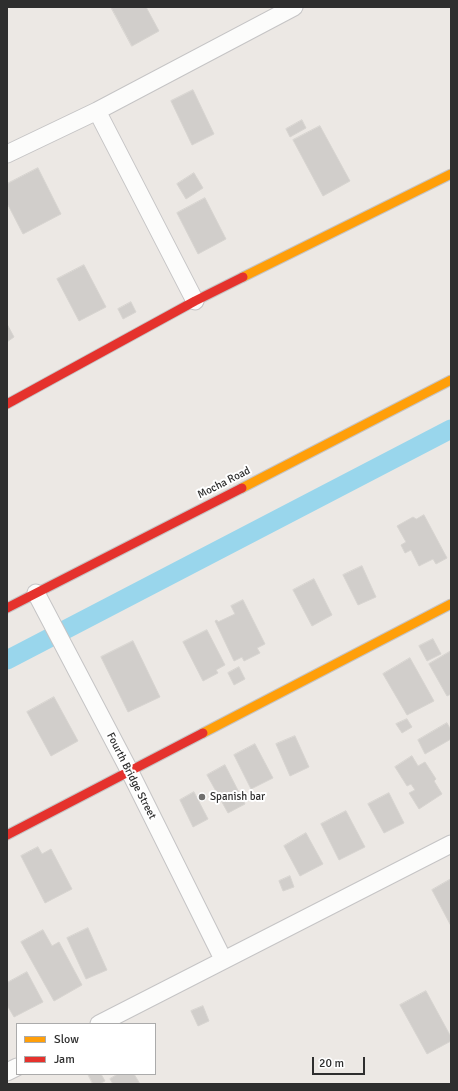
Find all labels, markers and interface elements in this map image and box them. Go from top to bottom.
street label: Mocha Road [195,464,253,502]
street label: Fourth Bridge Street [103,730,159,822]
place label: Spanish bar [210,790,265,804]
marker: Spanish bar [197,792,207,802]
legend [16,1023,156,1075]
text: Slow [54,1032,79,1047]
scale bar [314,1049,367,1075]
text: Jam [54,1052,75,1067]
text: 20 m [319,1056,344,1071]

